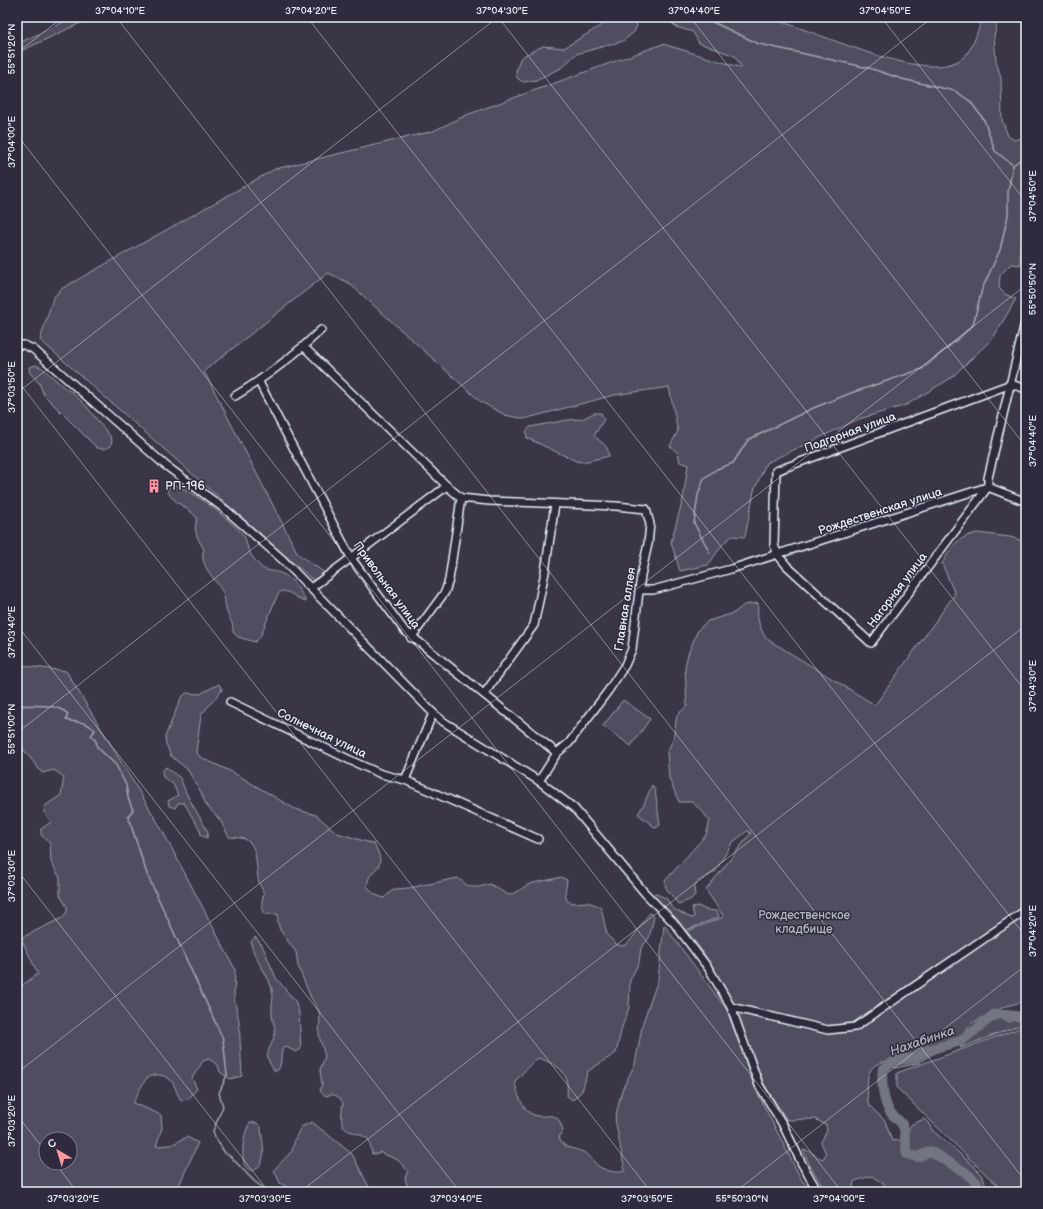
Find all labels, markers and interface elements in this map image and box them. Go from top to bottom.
text: 37°04'10"E [95,5,145,17]
text: 37°04'20"E [285,5,337,17]
text: 37°04'30"E [476,5,529,17]
text: 37°04'40"E [668,5,720,17]
text: 37°04'50"E [859,5,911,17]
text: 55°51'20"N [6,24,18,74]
text: 37°04'00"E [6,116,18,168]
text: 37°04'50"E [1027,170,1039,222]
text: 55°50'50"N [1027,263,1039,315]
text: 37°03'50"E [6,361,18,413]
street label: Подгорная улица [802,409,898,456]
text: 37°04'40"E [1027,415,1039,467]
building icon: РП-196 [146,478,162,494]
place label: РП-196 [165,479,205,494]
street label: Рождественская улица [816,484,944,539]
street label: Привольная улица [350,539,423,632]
street label: Нагорная улица [864,550,931,631]
street label: Главная аллея [611,566,640,652]
text: 37°03'40"E [6,605,18,658]
text: 37°04'30"E [1027,659,1039,712]
text: 55°51'00"N [6,704,18,754]
street label: Солнечная улица [275,705,369,762]
text: 37°03'30"E [6,849,18,902]
text: 37°04'20"E [1027,905,1039,957]
park label: Рождественское кладбище [758,908,850,937]
water label: Нахабинка [888,1022,957,1059]
text: 37°03'20"E [6,1095,18,1147]
north arrow [38,1131,78,1171]
text: С [45,1136,59,1151]
text: 37°03'20"E [47,1193,99,1205]
text: 37°03'30"E [239,1193,292,1205]
text: 37°03'40"E [430,1193,483,1205]
text: 37°03'50"E [621,1193,673,1205]
text: 55°50'30"N [715,1193,769,1205]
text: 37°04'00"E [813,1193,865,1205]

